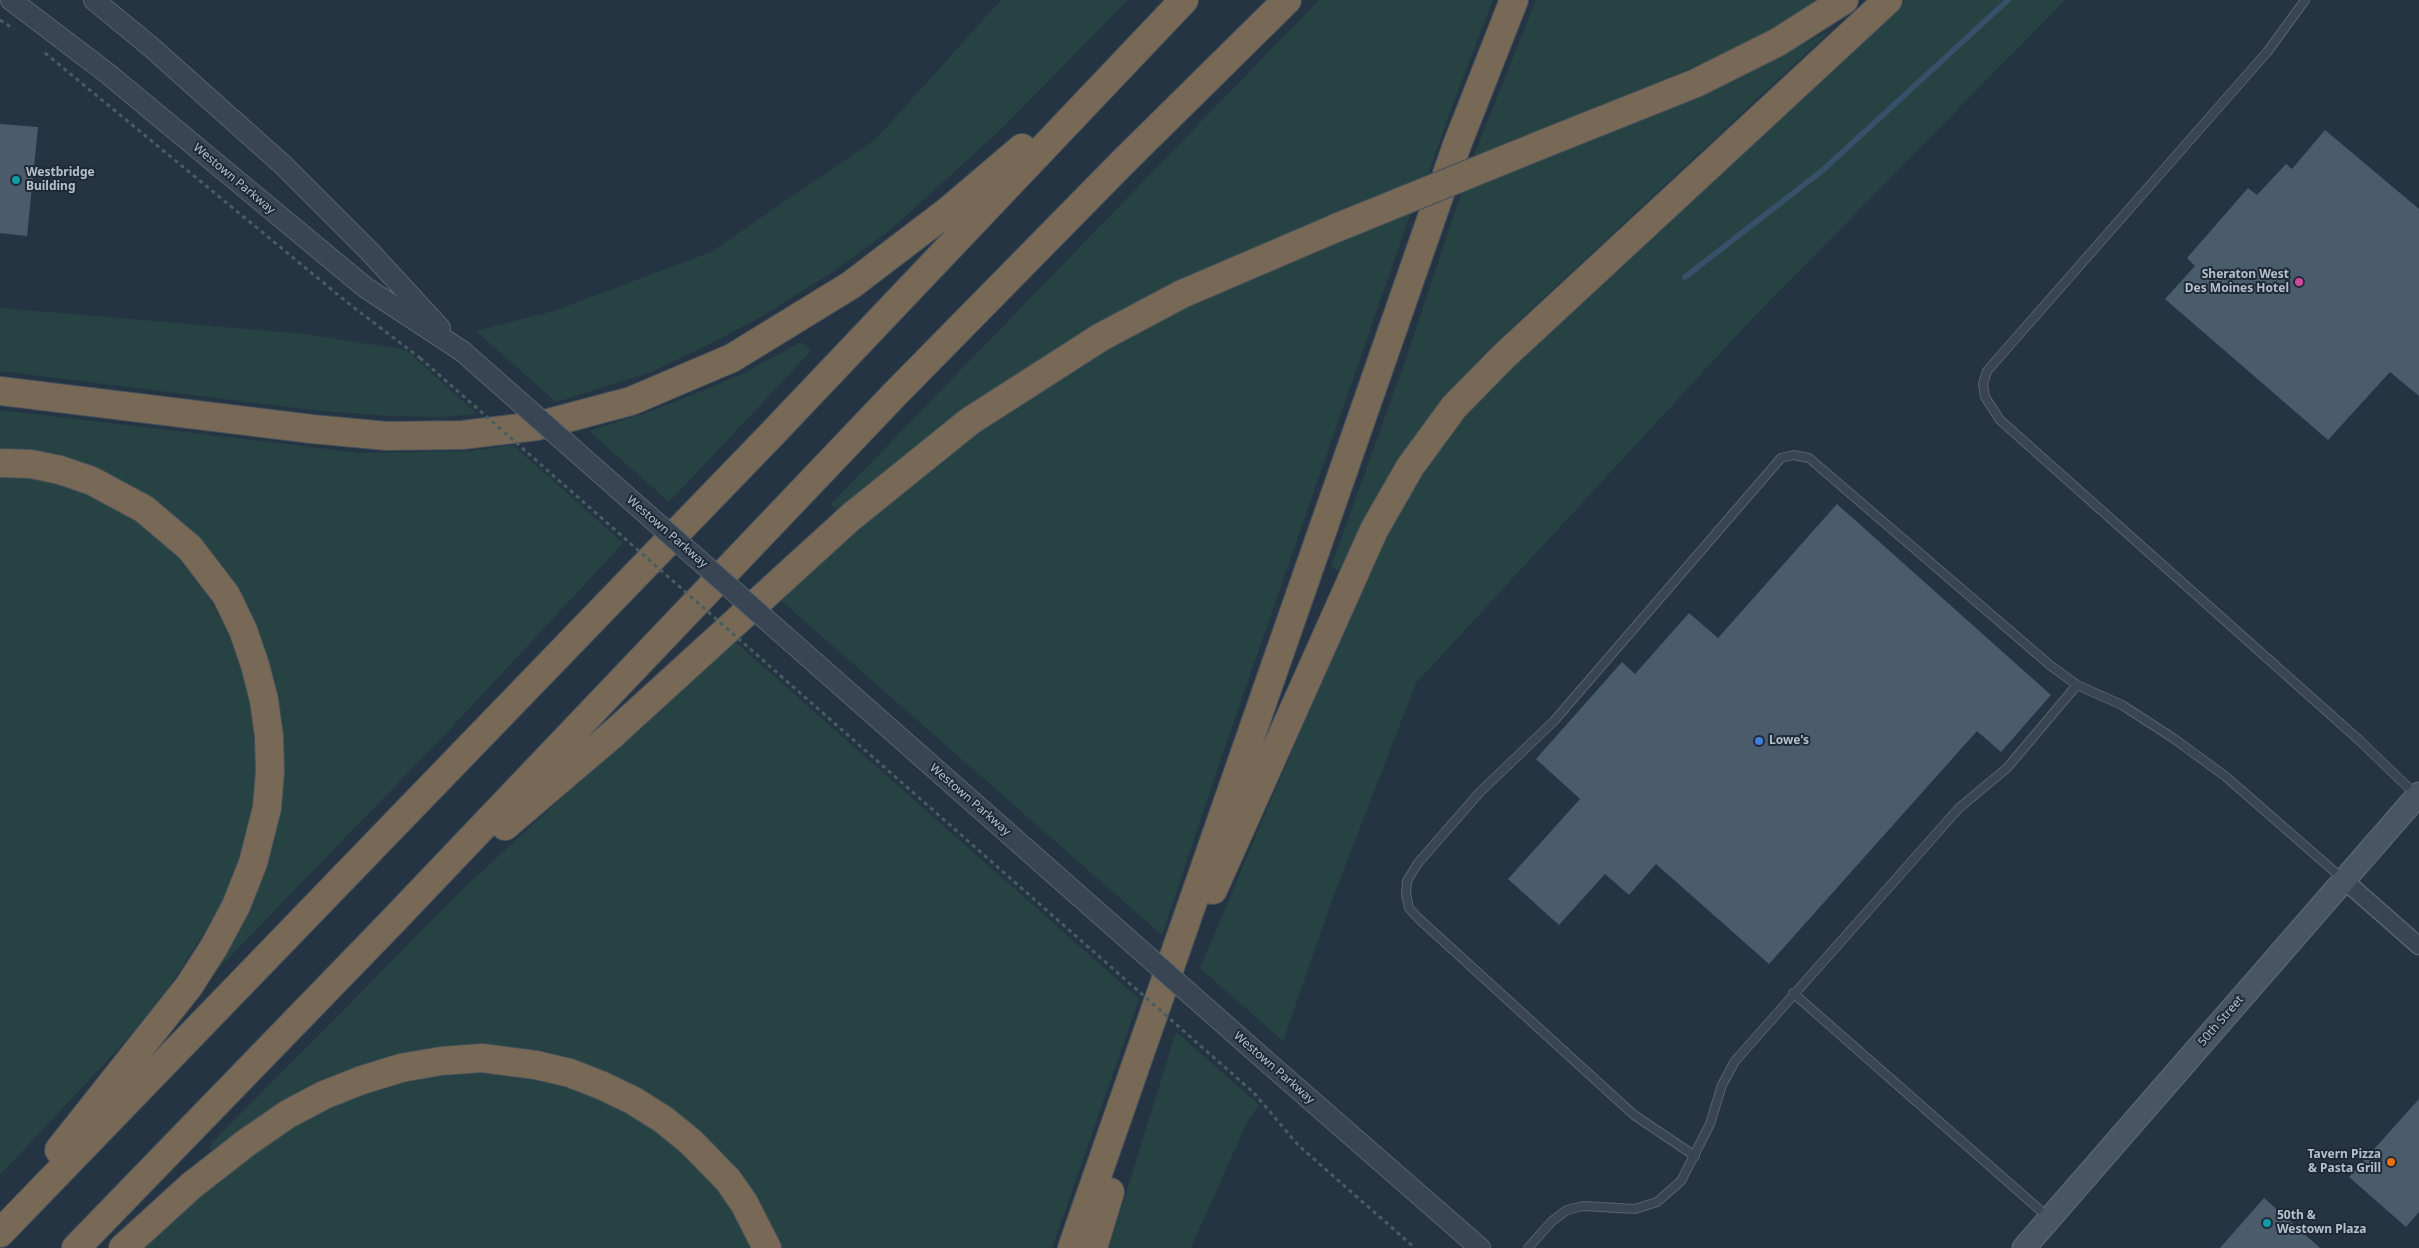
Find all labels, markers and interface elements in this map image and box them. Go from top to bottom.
street label: Westown Parkway [190,141,278,217]
place label: Westbridge Building [26,166,95,194]
marker: Westbridge Building [10,174,22,186]
place label: Sheraton West Des Moines Hotel [2185,268,2289,296]
marker: Sheraton West Des Moines Hotel [2293,276,2305,288]
street label: Westown Parkway [624,493,710,571]
place label: Lowe's [1769,734,1809,748]
marker: Lowe's [1753,735,1765,747]
street label: Westown Parkway [927,761,1013,839]
street label: 50th Street [2195,993,2247,1049]
street label: Westown Parkway [1231,1029,1317,1107]
place label: Tavern Pizza & Pasta Grill [2307,1148,2381,1176]
marker: Tavern Pizza & Pasta Grill [2385,1156,2397,1168]
place label: 50th & Westown Plaza [2277,1209,2367,1237]
marker: 50th & Westown Plaza [2261,1217,2273,1229]

